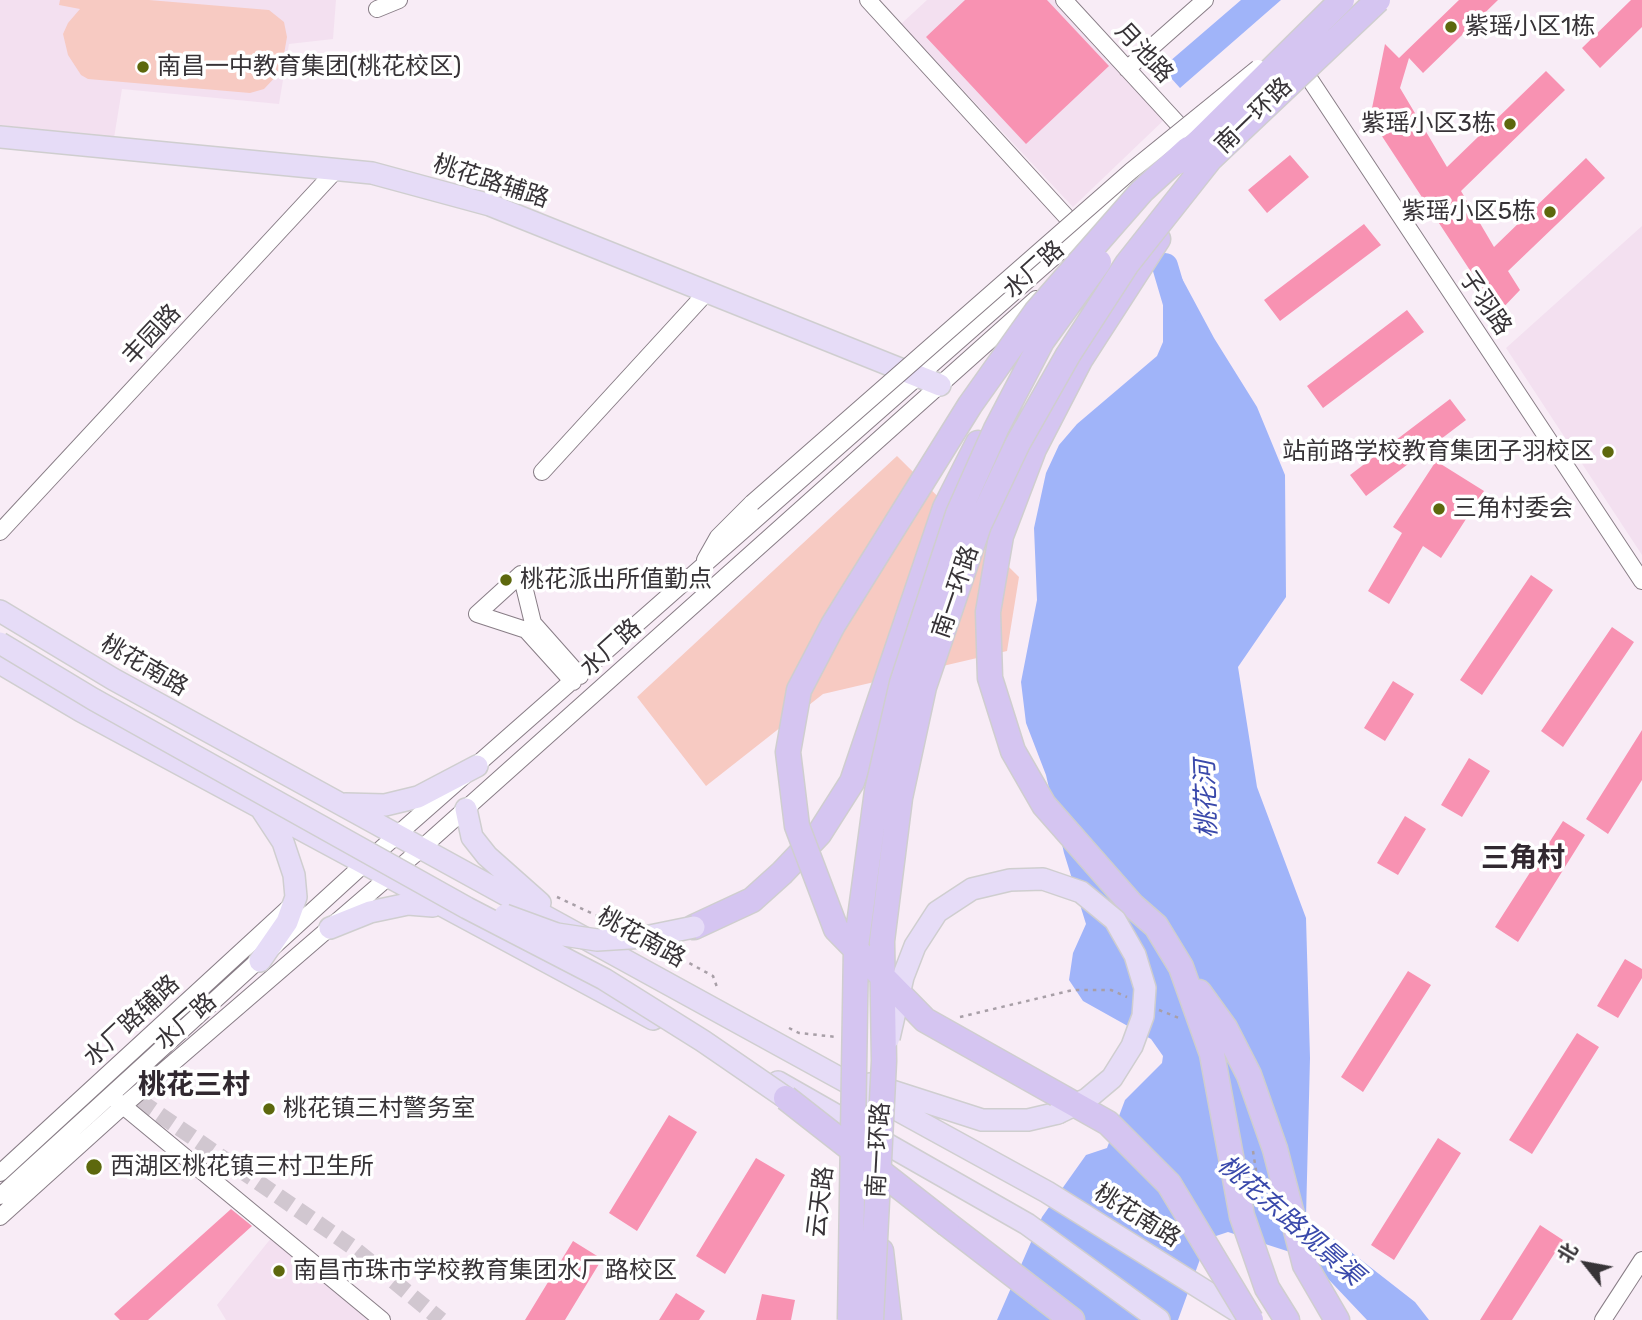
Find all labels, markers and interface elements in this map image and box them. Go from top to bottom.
place label: 紫瑶小区1栋 [1465,13,1595,41]
street label: 月池路 [1109,17,1179,89]
marker: 紫瑶小区1栋 [1443,19,1459,35]
place label: 南昌一中教育集团(桃花校区) [157,53,461,81]
marker: 南昌一中教育集团(桃花校区) [135,59,151,75]
street label: 南一环路 [1209,72,1299,160]
place label: 紫瑶小区3栋 [1362,110,1496,138]
marker: 紫瑶小区3栋 [1502,116,1518,132]
street label: 桃花路辅路 [429,150,553,214]
place label: 紫瑶小区5栋 [1402,198,1536,226]
marker: 紫瑶小区5栋 [1542,204,1558,220]
street label: 水厂路 [998,235,1070,305]
street label: 子羽路 [1453,265,1517,341]
street label: 丰园路 [117,299,187,371]
place label: 站前路学校教育集团子羽校区 [1282,438,1594,466]
marker: 站前路学校教育集团子羽校区 [1600,444,1616,460]
place label: 三角村委会 [1453,495,1573,523]
marker: 三角村委会 [1431,501,1447,517]
street label: 南一环路 [927,542,985,642]
place label: 桃花派出所值勤点 [520,566,712,594]
marker: 桃花派出所值勤点 [498,572,514,588]
street label: 水厂路 [575,613,647,683]
street label: 桃花南路 [95,630,193,702]
water label: 桃花河 [1190,759,1224,839]
district label: 三角村 [1481,842,1565,876]
street label: 桃花南路 [592,902,690,974]
street label: 水厂路辅路 [78,970,186,1072]
street label: 水厂路 [149,988,223,1056]
district label: 桃花三村 [138,1069,250,1103]
place label: 桃花镇三村警务室 [283,1095,475,1123]
marker: 桃花镇三村警务室 [261,1101,277,1117]
street label: 南一环路 [862,1101,896,1199]
water label: 桃花东路观景渠 [1211,1150,1369,1292]
place label: 西湖区桃花镇三村卫生所 [110,1153,374,1181]
marker: 西湖区桃花镇三村卫生所 [84,1157,104,1177]
street label: 云天路 [802,1165,840,1239]
street label: 桃花南路 [1089,1178,1185,1254]
north arrow [1551,1229,1621,1299]
text: 北 [1553,1239,1582,1267]
place label: 南昌市珠市学校教育集团水厂路校区 [293,1257,677,1285]
marker: 南昌市珠市学校教育集团水厂路校区 [271,1263,287,1279]

